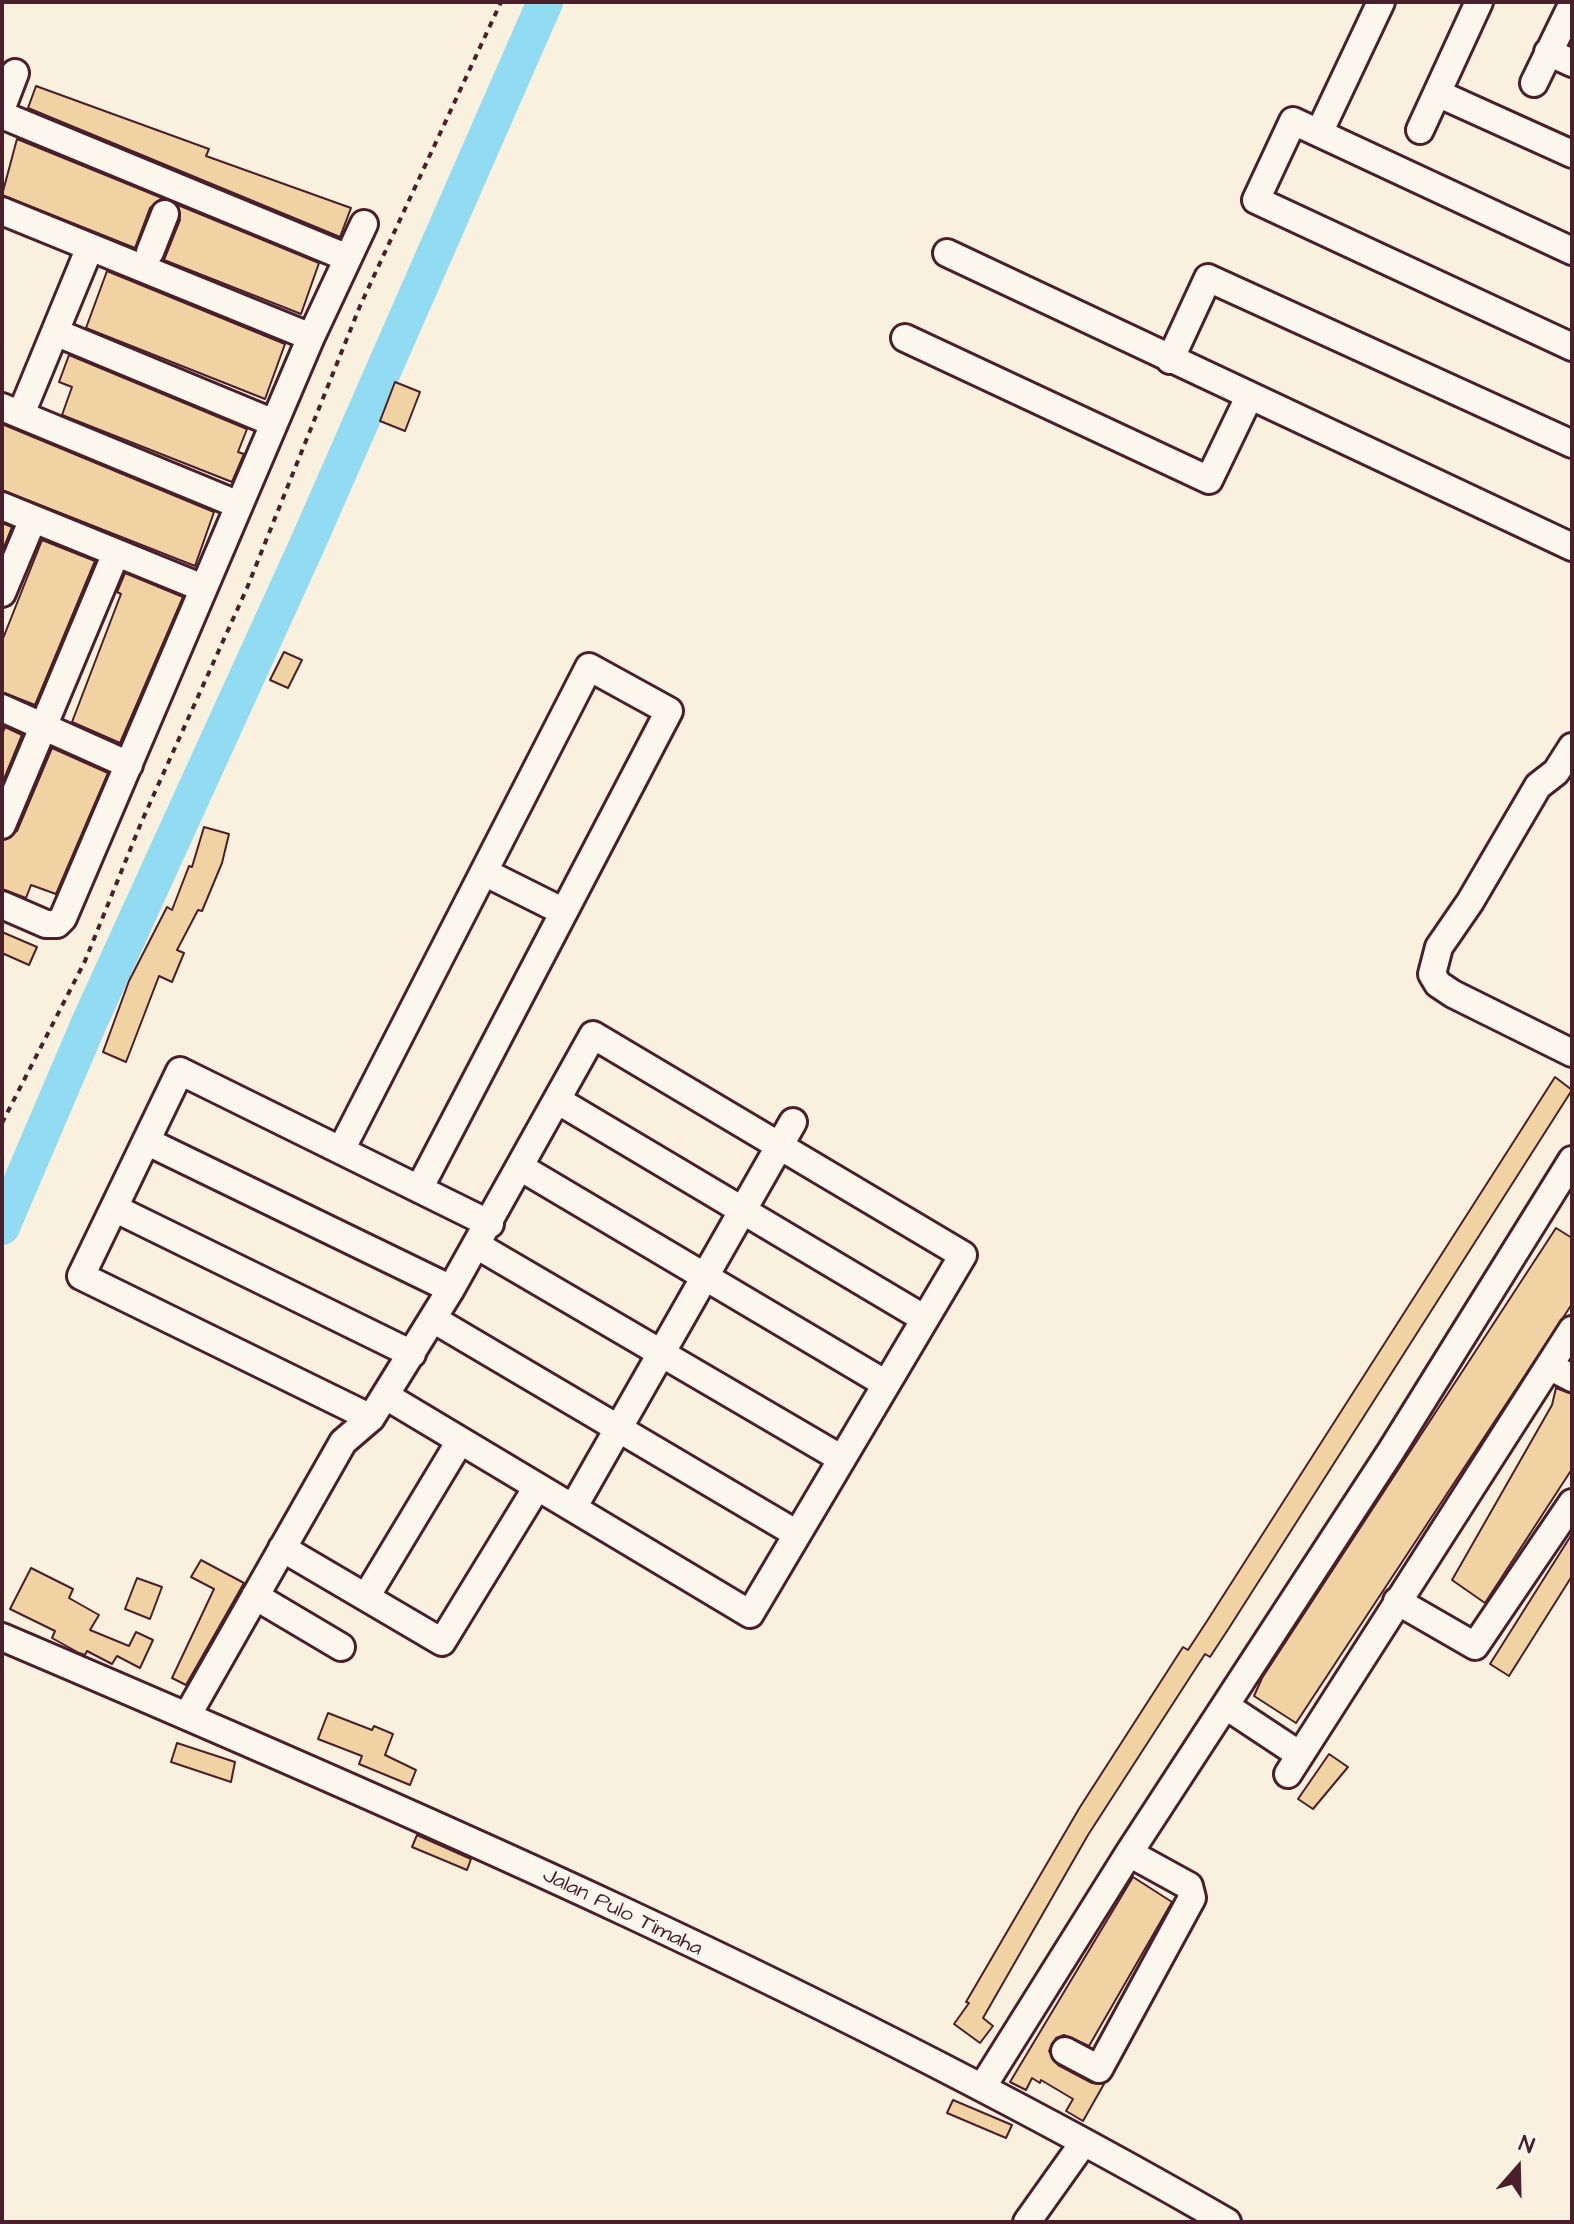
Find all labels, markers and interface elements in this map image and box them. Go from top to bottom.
street label: Jalan Pulo Timaha [538,1863,706,1963]
north arrow [1478,2128,1558,2208]
text: N [1515,2128,1538,2162]

